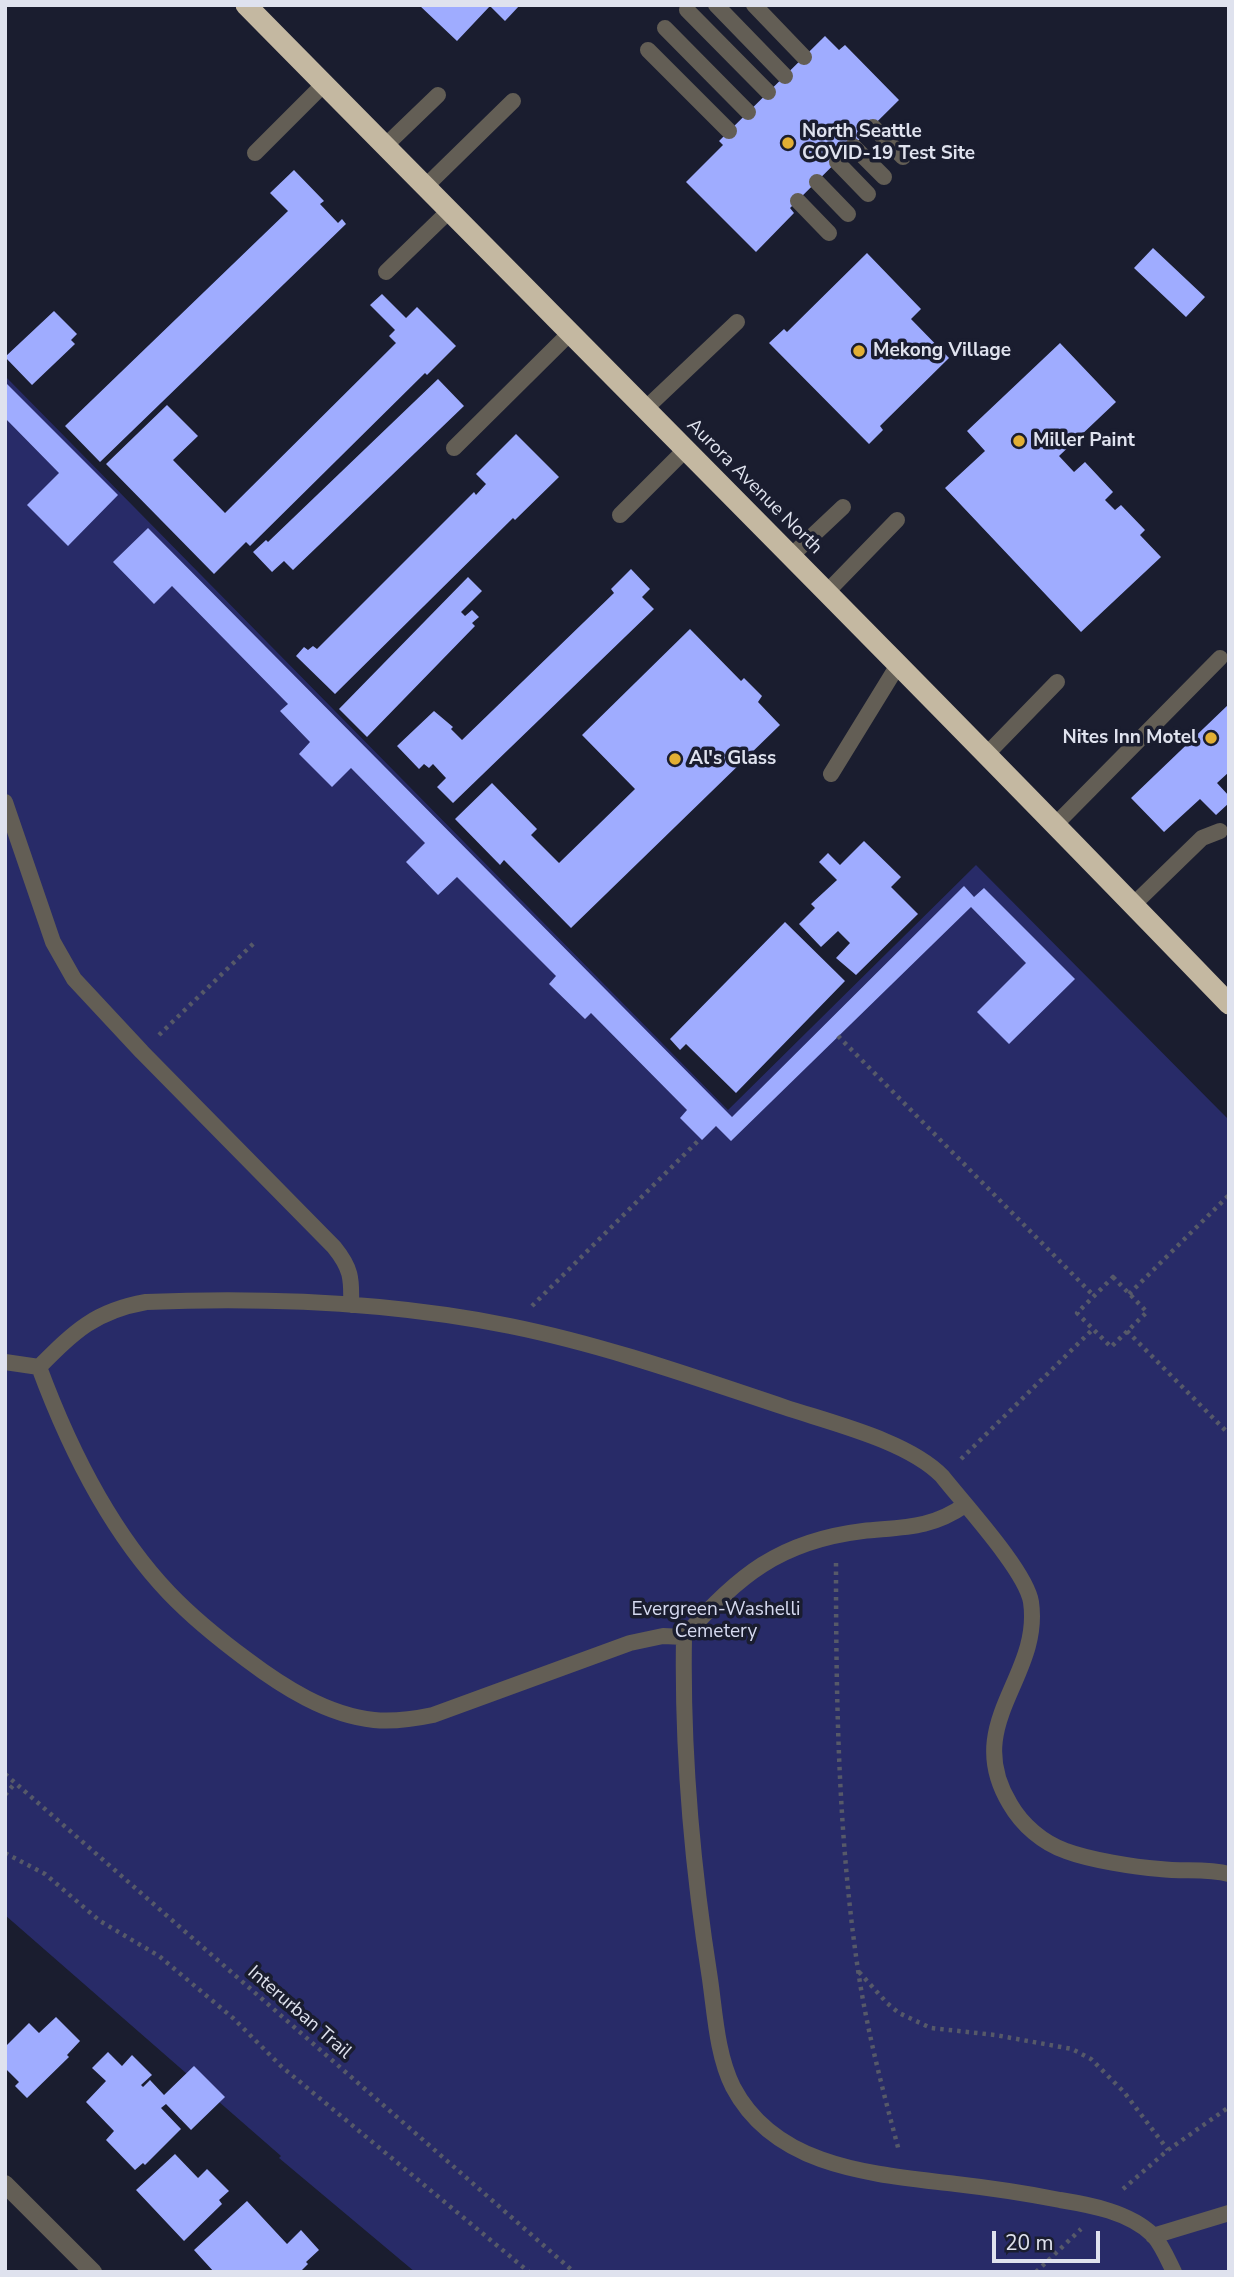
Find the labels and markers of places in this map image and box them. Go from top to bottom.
place label: North Seattle COVID-19 Test Site [802,121,975,165]
marker: North Seattle COVID-19 Test Site [780,135,796,151]
place label: Mekong Village [873,340,1011,362]
marker: Mekong Village [851,343,867,359]
place label: Miller Paint [1033,430,1135,452]
marker: Miller Paint [1011,433,1027,449]
place label: Nites Inn Motel [1062,727,1197,749]
marker: Nites Inn Motel [1203,730,1219,746]
place label: Al's Glass [689,748,776,770]
marker: Al's Glass [667,751,683,767]

